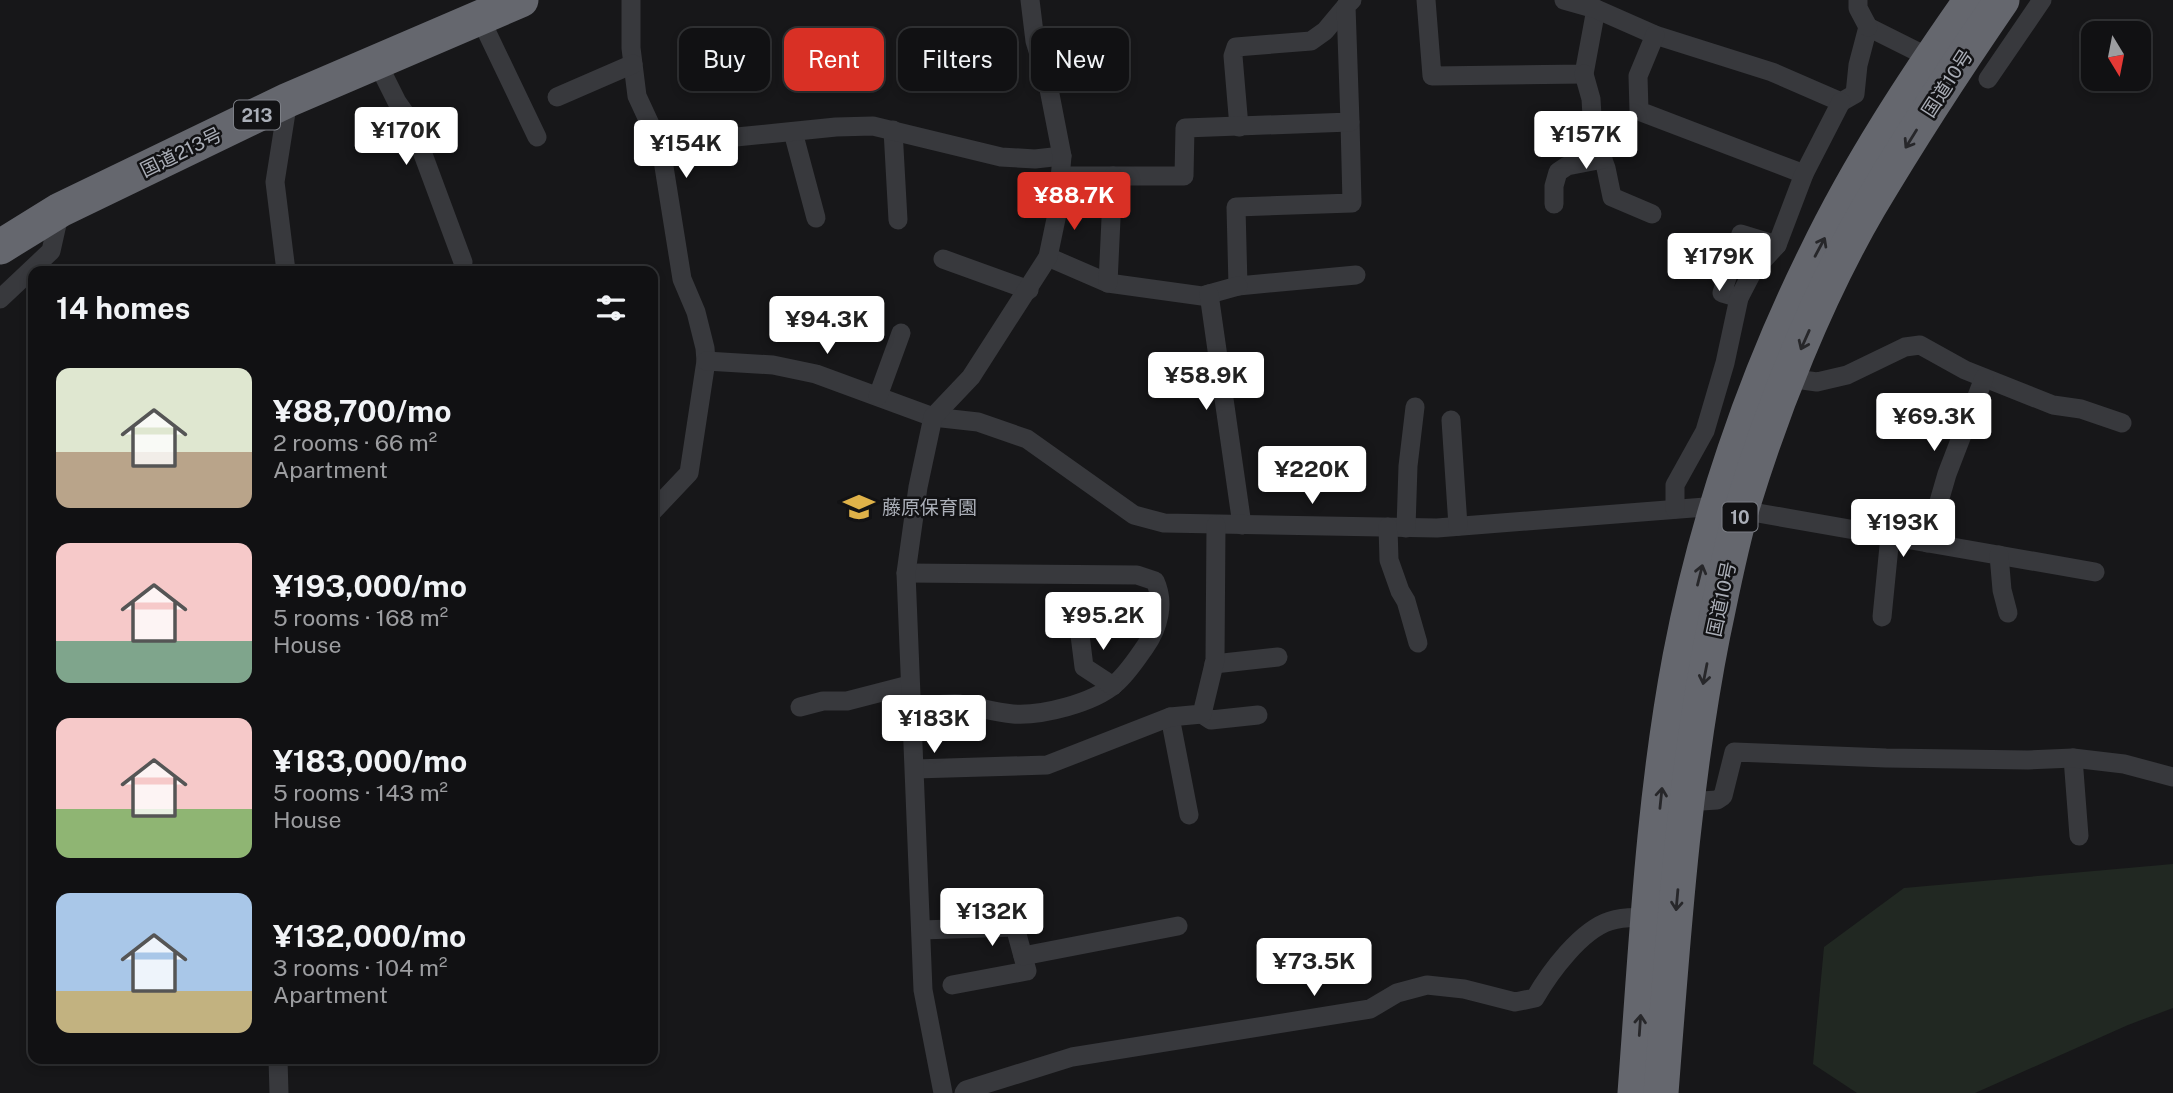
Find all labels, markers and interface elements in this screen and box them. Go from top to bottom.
north arrow [2081,21,2151,91]
map controls [2081,21,2151,91]
chip: Buy [679,28,770,91]
chip: Rent [784,28,884,91]
chip: Filters [898,28,1017,91]
chip: New [1031,28,1129,91]
street label: 国道10号 [1917,45,1977,121]
road number: 213 [234,100,280,130]
pin: ¥170K [357,108,455,167]
pin: ¥157K [1537,111,1635,171]
text: ¥170K [371,116,441,143]
pin: ¥154K [637,120,735,180]
text: ¥157K [1550,120,1622,147]
street label: 国道213号 [137,123,225,181]
text: ¥154K [650,129,722,156]
one-way arrow [1904,129,1919,148]
pin: ¥88.7K [1017,173,1131,232]
text: ¥88.7K [1033,181,1115,208]
pin: ¥179K [1670,233,1768,293]
one-way arrow [1813,237,1827,257]
text: ¥179K [1684,242,1754,269]
icon: filters [592,289,630,327]
text: 14 homes [56,290,190,326]
pin: ¥94.3K [770,296,884,356]
text: ¥94.3K [785,305,869,332]
one-way arrow [1798,329,1811,350]
pin: ¥58.9K [1149,352,1263,412]
text: ¥58.9K [1164,361,1248,388]
text: ¥88,700/mo [273,393,451,429]
pin: ¥69.3K [1877,393,1991,453]
icon: home [112,396,196,480]
text: ¥69.3K [1892,402,1976,429]
text: 2 rooms · 66 m² [273,429,437,456]
pin: ¥220K [1263,447,1361,506]
text: ¥220K [1274,455,1350,482]
text: Apartment [273,456,388,483]
school or university icon: 藤原保育園 [842,490,876,524]
place label: 藤原保育園 [882,496,977,518]
pin: ¥193K [1854,500,1952,559]
road number: 10 [1722,503,1758,532]
text: ¥193K [1867,508,1939,535]
street label: 国道10号 [1702,559,1740,639]
one-way arrow [1694,564,1707,586]
text: ¥193,000/mo [273,568,467,604]
icon: home [112,571,196,655]
pin: ¥95.2K [1046,592,1160,652]
text: ¥95.2K [1061,601,1145,628]
text: 5 rooms · 168 m² [273,604,448,631]
text: House [273,631,341,658]
one-way arrow [1698,662,1712,685]
pin: ¥183K [885,696,983,755]
text: ¥183K [898,704,970,731]
text: ¥183,000/mo [273,743,467,779]
icon: home [112,746,196,830]
text: 5 rooms · 143 m² [273,779,448,806]
one-way arrow [1654,788,1667,810]
text: House [273,806,341,833]
pin: ¥132K [943,888,1041,948]
one-way arrow [1670,888,1683,911]
text: ¥132K [956,897,1028,924]
text: ¥132,000/mo [273,918,466,954]
icon: home [112,921,196,1005]
pin: ¥73.5K [1257,939,1371,998]
text: ¥73.5K [1273,947,1355,974]
text: 3 rooms · 104 m² [273,954,447,981]
text: Apartment [273,981,388,1008]
one-way arrow [1634,1014,1647,1037]

